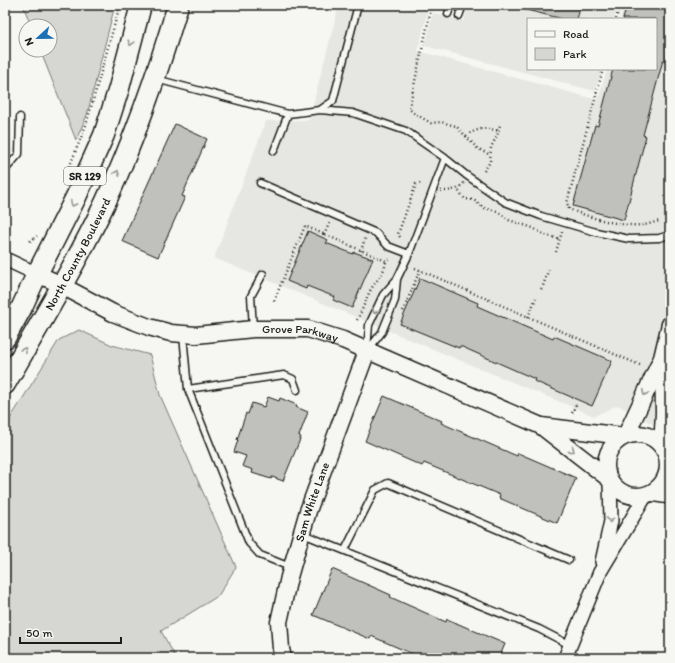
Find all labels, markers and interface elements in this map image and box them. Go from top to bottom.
north arrow [18,18,58,58]
legend [527,18,657,70]
text: Road [563,27,589,41]
text: N [22,36,37,47]
one-way arrow [127,39,136,46]
text: Park [563,47,587,61]
road number: SR 129 [64,167,106,185]
one-way arrow [113,170,121,177]
street label: North County Boulevard [42,195,114,313]
one-way arrow [70,200,78,207]
one-way arrow [372,307,380,314]
street label: Grove Parkway [262,322,340,345]
one-way arrow [20,347,27,354]
one-way arrow [642,389,650,396]
one-way arrow [567,445,574,452]
street label: Sam White Lane [293,460,332,543]
one-way arrow [606,517,615,523]
scale bar [20,619,121,645]
text: 50 m [26,626,52,640]

